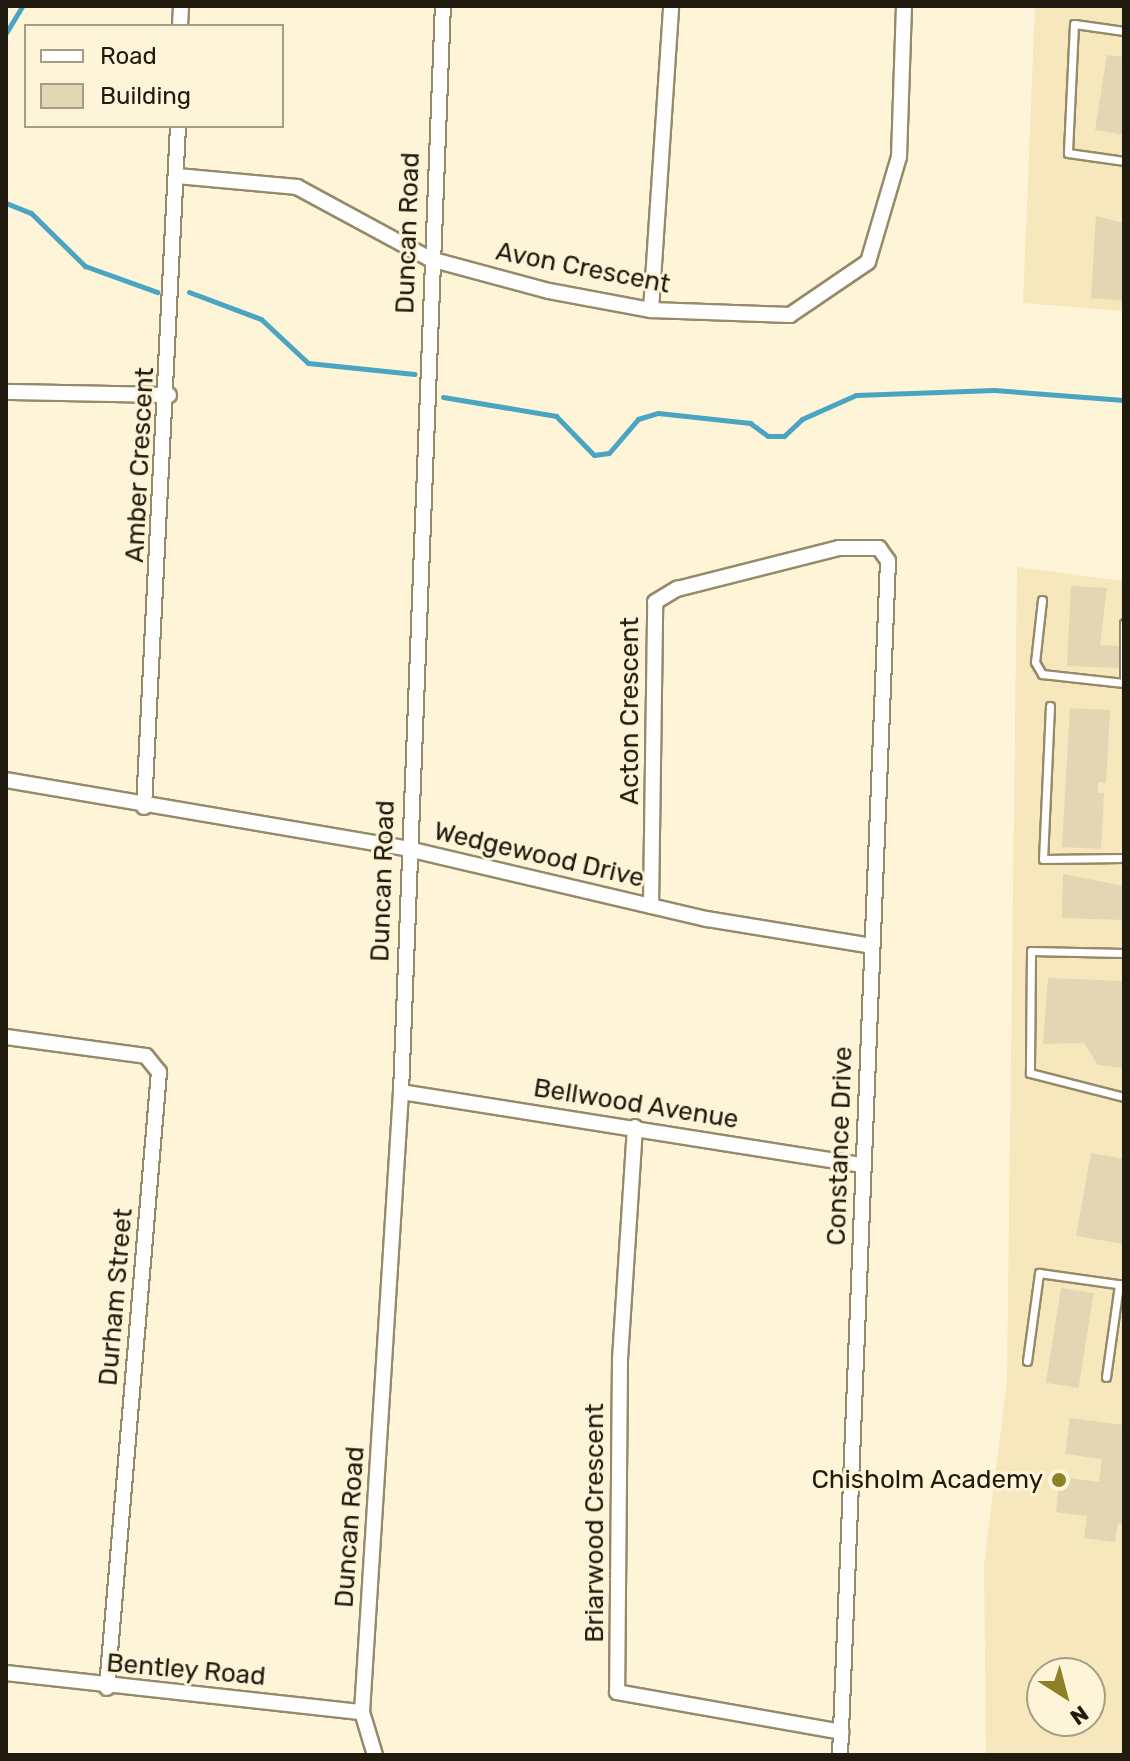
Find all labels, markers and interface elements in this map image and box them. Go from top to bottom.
legend [24,24,284,128]
text: Road [100,42,157,70]
text: Building [100,82,191,110]
street label: Duncan Road [390,152,426,314]
street label: Avon Crescent [493,236,673,300]
street label: Amber Crescent [119,366,161,564]
street label: Acton Crescent [614,617,646,805]
street label: Duncan Road [365,800,401,962]
street label: Wedgewood Drive [431,816,647,894]
street label: Constance Drive [821,1046,859,1246]
street label: Bellwood Avenue [531,1072,741,1136]
street label: Durham Street [93,1207,139,1387]
street label: Briarwood Crescent [579,1403,611,1643]
street label: Duncan Road [329,1445,371,1609]
place label: Chisholm Academy [811,1464,1043,1496]
marker: Chisholm Academy [1050,1471,1068,1489]
street label: Bentley Road [105,1647,267,1693]
north arrow [1026,1657,1106,1737]
text: N [1065,1700,1094,1731]

